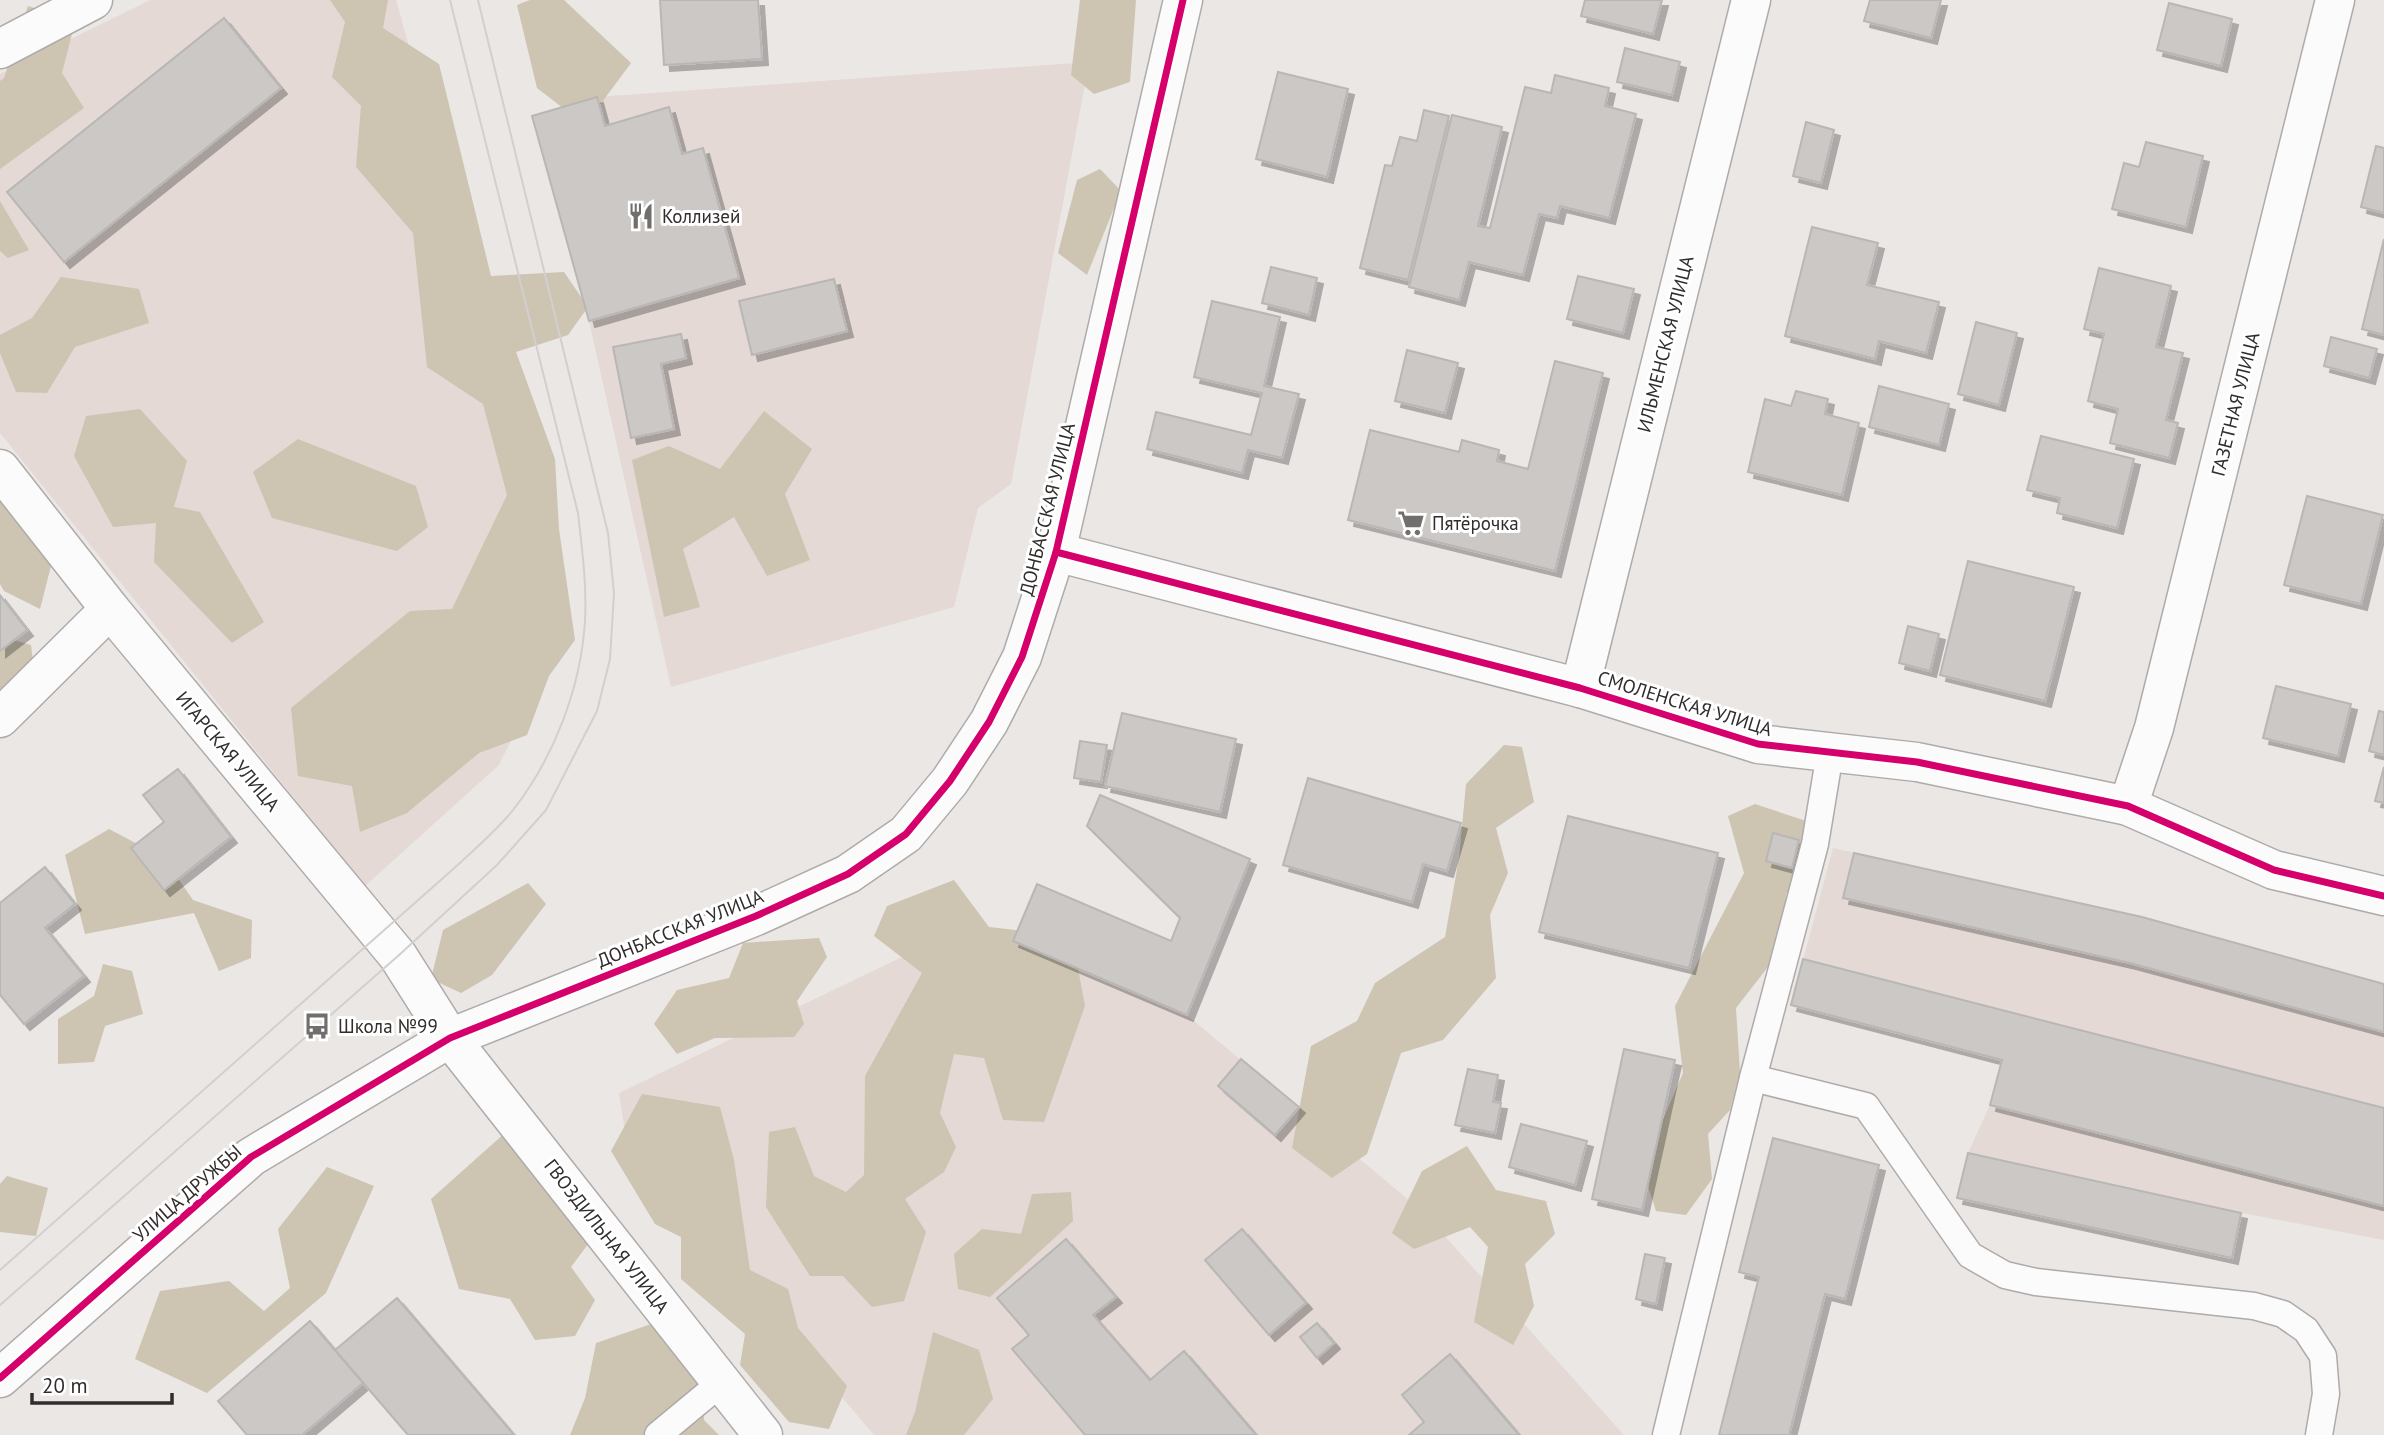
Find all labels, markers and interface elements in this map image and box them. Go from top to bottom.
restaurant icon: Коллизей [626,201,656,231]
place label: Коллизей [662,204,740,228]
street label: ИЛЬМЕНСКАЯ УЛИЦА [1631,253,1699,435]
street label: ГАЗЕТНАЯ УЛИЦА [2206,330,2264,478]
street label: ДОНБАССКАЯ УЛИЦА [1014,420,1080,598]
supermarket icon: Пятёрочка [1396,508,1426,538]
place label: Пятёрочка [1432,511,1519,535]
street label: СМОЛЕНСКАЯ УЛИЦА [1595,665,1775,741]
street label: ИГАРСКАЯ УЛИЦА [171,686,285,816]
street label: ДОНБАССКАЯ УЛИЦА [593,884,767,972]
bus stop icon: Школа №99 [302,1011,332,1041]
place label: Школа №99 [338,1014,438,1038]
street label: УЛИЦА ДРУЖБЫ [128,1139,246,1247]
street label: ГВОЗДИЛЬНАЯ УЛИЦА [539,1154,675,1318]
scale bar [32,1362,172,1406]
text: 20 m [42,1372,88,1399]

